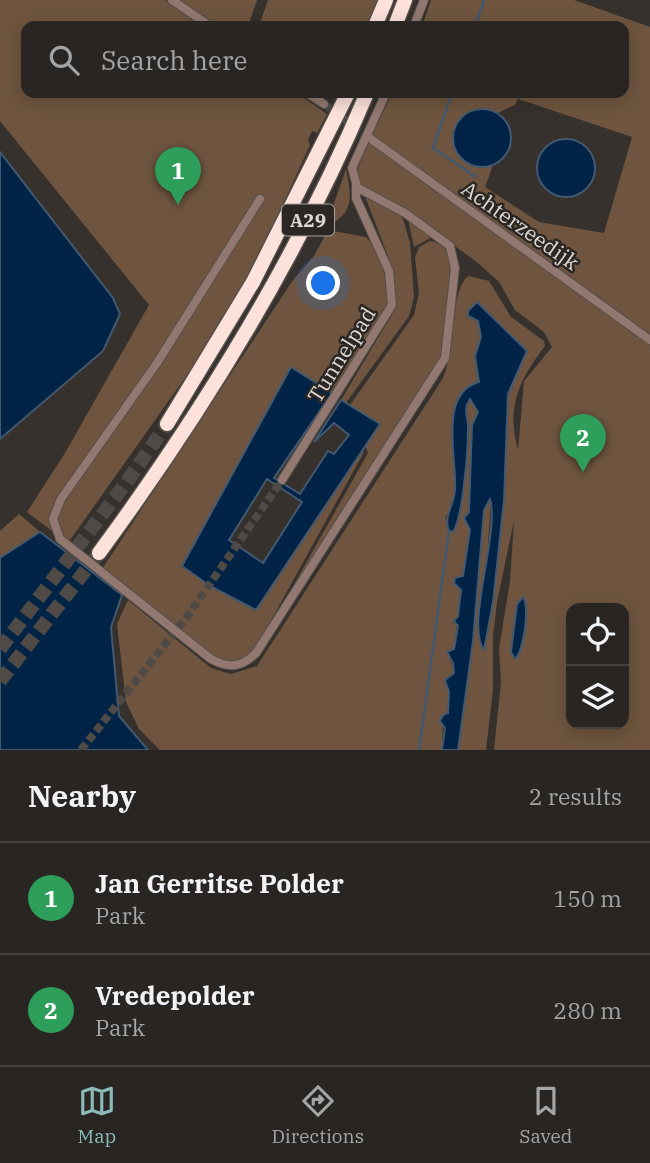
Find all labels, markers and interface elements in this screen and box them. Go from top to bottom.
search box [21,21,629,98]
icon: search [45,41,83,79]
text: Search here [101,43,247,77]
pin: 1 [155,147,201,205]
street label: Achterzeedijk [456,174,585,276]
road number: A29 [282,204,334,235]
your location [306,266,340,300]
street label: Tunnelpad [301,301,382,408]
pin: 2 [560,414,606,472]
map controls [566,603,629,729]
button: locate [566,603,629,666]
button: layers [566,666,629,729]
text: Nearby [28,776,136,815]
text: 2 results [529,781,622,811]
text: Jan Gerritse Polder [95,866,344,900]
text: 1 [44,883,58,913]
text: 150 m [553,883,622,913]
text: Park [95,900,145,930]
text: Vredepolder [95,978,255,1012]
text: 2 [44,995,58,1025]
text: 280 m [553,995,622,1025]
text: Park [95,1012,145,1042]
tab: Map [78,1082,116,1148]
tab: Directions [271,1082,364,1148]
tab: Saved [519,1082,572,1148]

